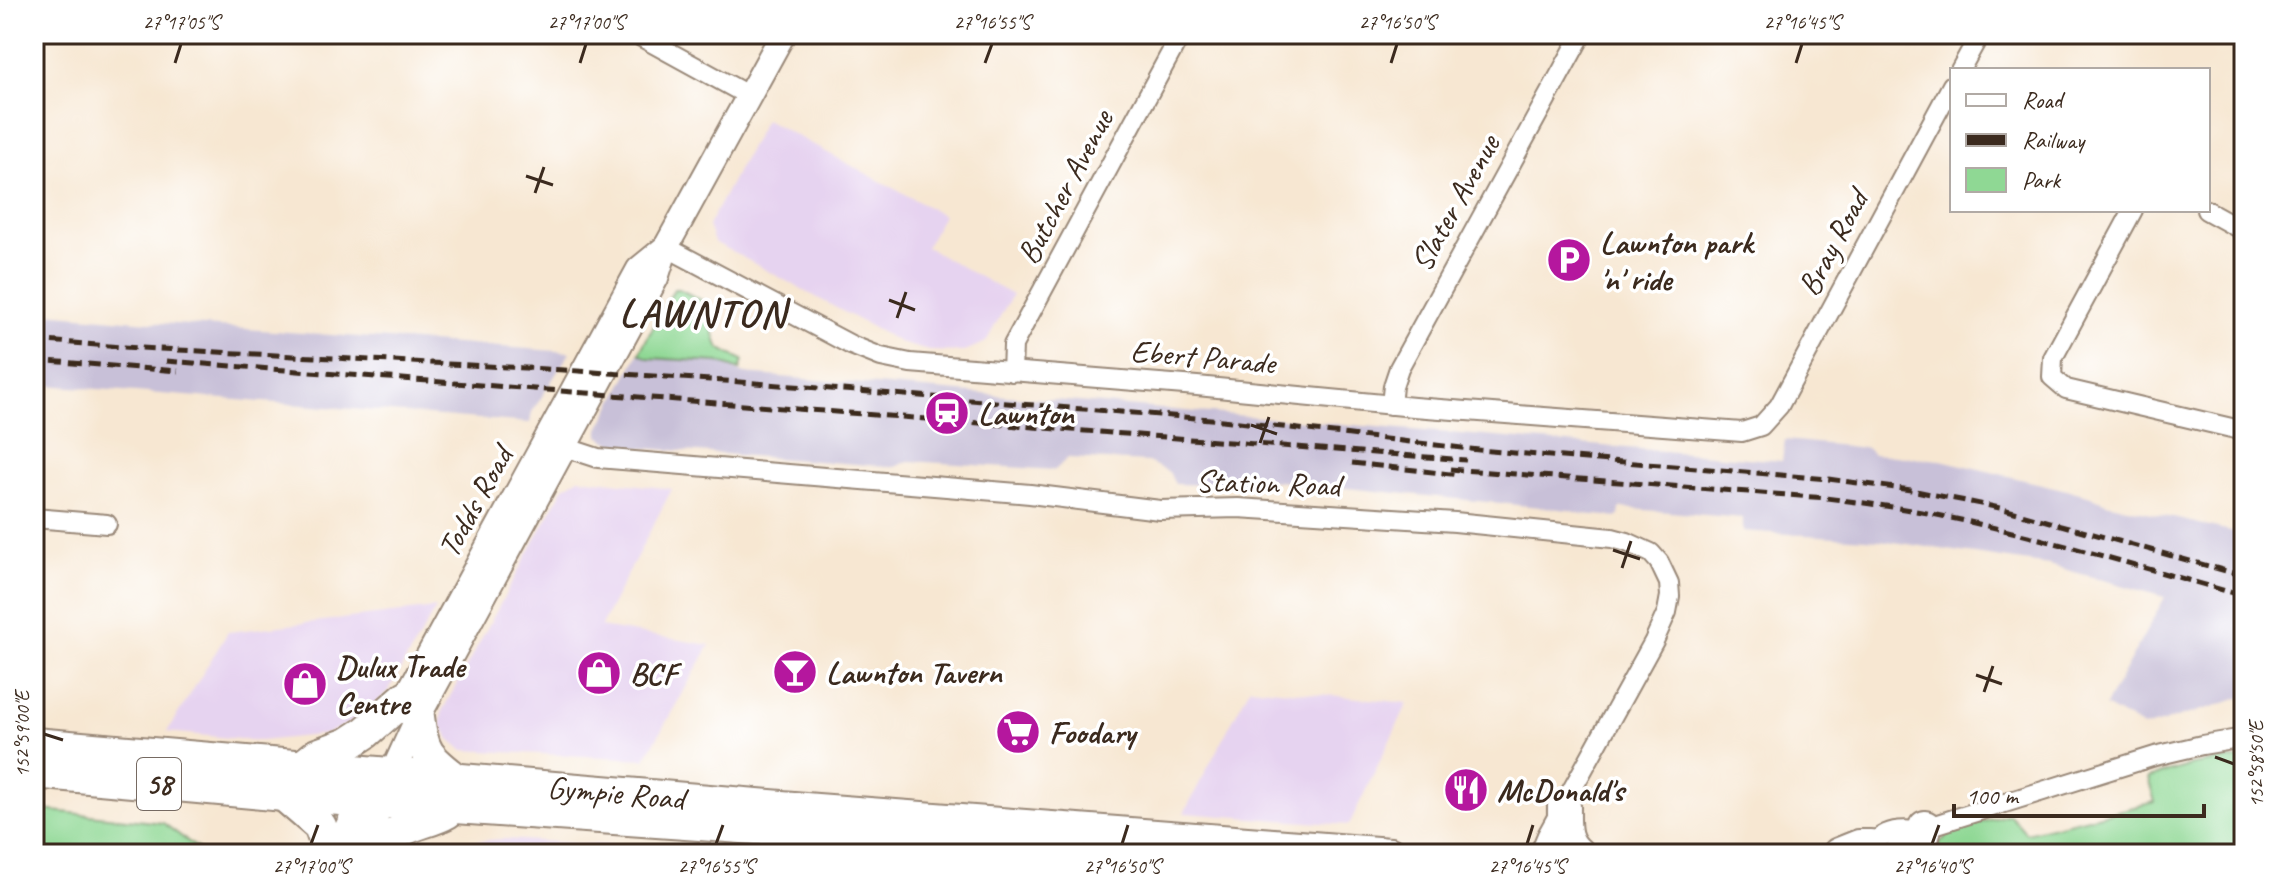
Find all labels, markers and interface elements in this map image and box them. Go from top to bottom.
text: 27°17'05"S [143,10,224,35]
text: 27°17'00"S [548,10,629,35]
text: 27°16'55"S [954,10,1035,35]
text: 27°16'50"S [1359,10,1440,35]
text: 27°16'45"S [1764,10,1845,35]
legend [1950,68,2210,212]
text: Road [2022,85,2066,115]
street label: Butcher Avenue [1007,101,1124,271]
street label: Slater Avenue [1401,125,1510,278]
text: Railway [2022,125,2086,155]
text: Park [2022,165,2062,195]
street label: Bray Road [1788,179,1880,303]
place label: Lawnton park 'n' ride [1600,222,1755,300]
parking icon: Lawnton park 'n' ride [1545,236,1593,284]
district label: LAWNTON [619,288,791,338]
street label: Ebert Parade [1129,330,1279,384]
station icon: Lawnton [923,389,971,437]
place label: Lawnton [978,393,1075,434]
street label: Todds Road [428,436,524,564]
street label: Station Road [1195,460,1345,506]
place label: Dulux Trade Centre [336,646,467,724]
bar icon: Lawnton Tavern [771,648,819,696]
shop icon: BCF [575,649,623,697]
place label: Lawnton Tavern [826,652,1003,693]
place label: BCF [630,653,683,694]
shop icon: Dulux Trade Centre [281,660,329,708]
text: 152°59'00"E [10,688,35,777]
supermarket icon: Foodary [994,708,1042,756]
place label: Foodary [1049,712,1138,753]
text: 152°58'50"E [2244,718,2269,807]
road number: 58 [137,758,181,810]
restaurant icon: McDonald's [1442,766,1490,814]
street label: Gympie Road [546,767,690,820]
scale bar [1954,768,2204,818]
place label: McDonald's [1497,770,1626,811]
text: 100 m [1966,781,2020,811]
text: 27°17'00"S [273,854,354,879]
text: 27°16'55"S [678,854,759,879]
text: 27°16'50"S [1084,854,1165,879]
text: 27°16'45"S [1489,854,1570,879]
text: 27°16'40"S [1894,854,1975,879]

